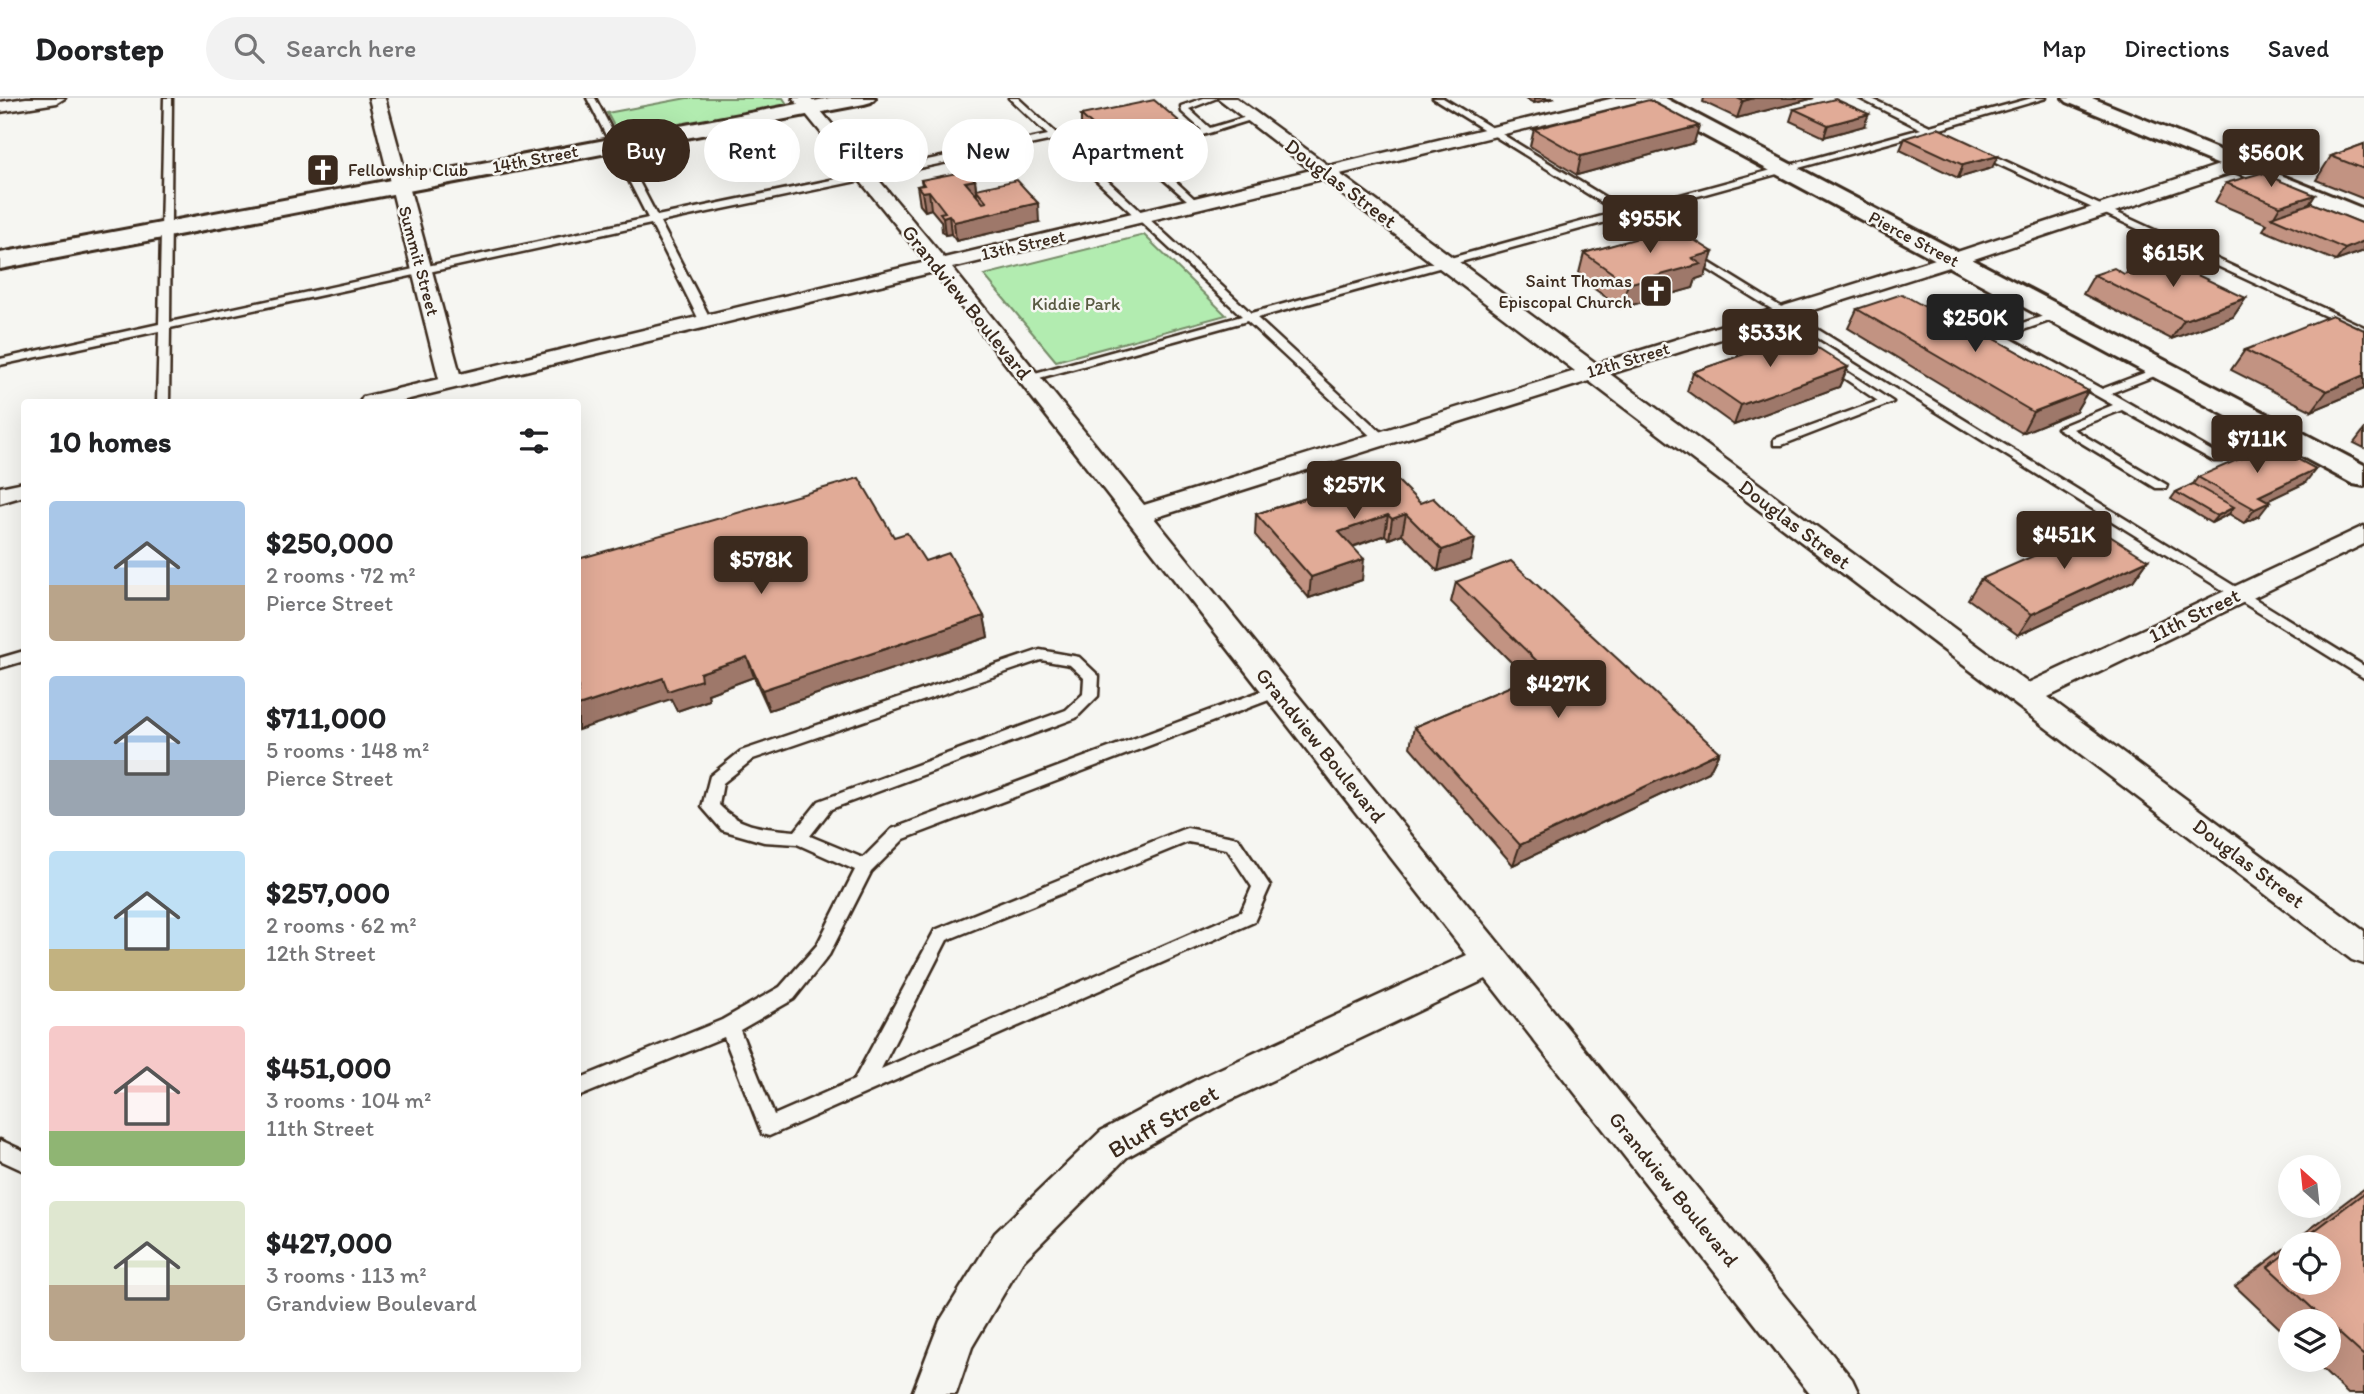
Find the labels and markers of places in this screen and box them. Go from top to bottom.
pin: $560K [2222,130,2320,189]
church icon: Fellowship Club [304,151,342,189]
place label: Fellowship Club [348,159,468,181]
pin: $955K [1601,195,1699,255]
pin: $615K [2124,230,2222,289]
place label: Saint Thomas Episcopal Church [1498,270,1632,313]
church icon: Saint Thomas Episcopal Church [1637,272,1675,310]
pin: $250K [1926,294,2024,354]
pin: $533K [1721,310,1819,369]
pin: $711K [2208,416,2306,475]
pin: $257K [1305,462,1403,521]
pin: $451K [2015,512,2113,571]
pin: $578K [712,536,810,596]
pin: $427K [1509,660,1607,720]

